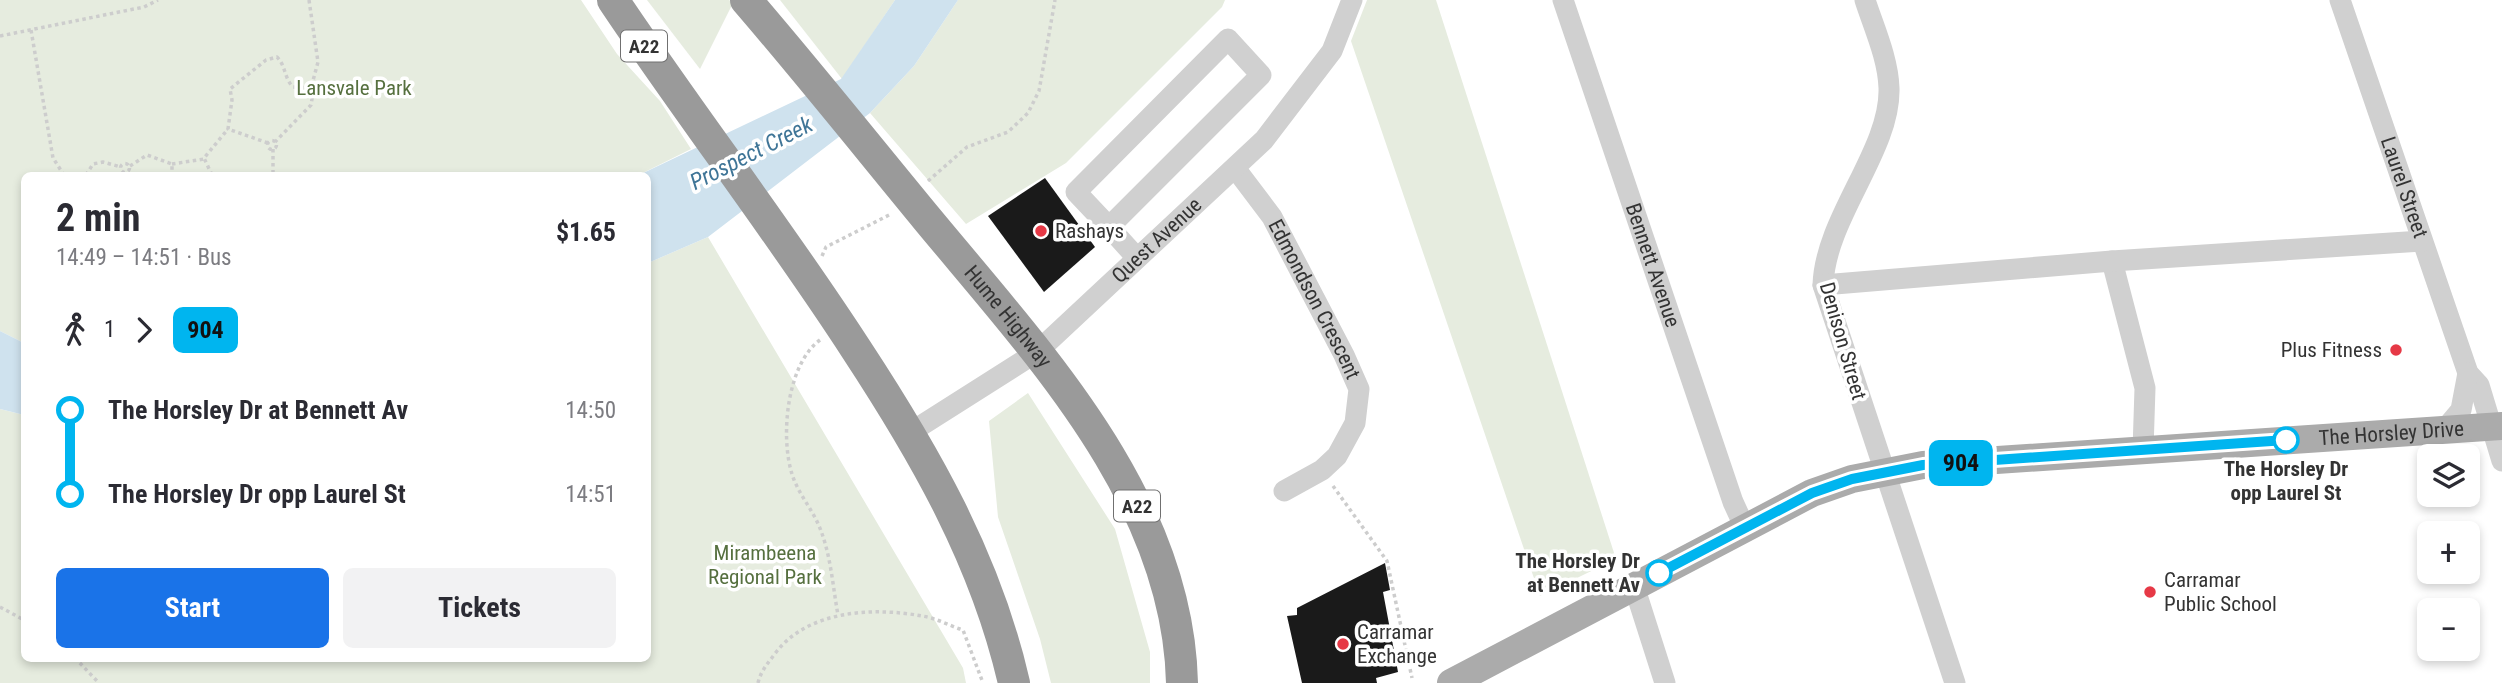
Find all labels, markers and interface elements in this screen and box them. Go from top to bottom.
road number: A22 [621,30,667,61]
park label: Lansvale Park [296,76,412,100]
water label: Prospect Creek [685,111,818,196]
street label: Laurel Street [2376,134,2433,241]
street label: Quest Avenue [1107,193,1207,288]
text: 2 min [56,196,140,240]
street label: Bennett Avenue [1621,200,1685,330]
street label: Edmondson Crescent [1263,215,1365,383]
text: $1.65 [556,217,616,247]
place label: Rashays [1055,219,1124,243]
marker: Rashays [1033,223,1049,239]
text: 14:49 – 14:51 · Bus [56,244,232,271]
street label: Hume Highway [959,261,1057,373]
street label: Denison Street [1815,279,1871,403]
icon: walk [56,311,94,349]
icon: forward [125,311,163,349]
text: 1 [104,316,115,343]
text: 904 [187,316,224,344]
place label: Plus Fitness [2281,338,2382,362]
marker: Plus Fitness [2388,342,2404,358]
text: The Horsley Dr at Bennett Av [108,395,408,425]
text: 14:50 [565,397,616,424]
street label: The Horsley Drive [2318,417,2465,450]
marker: The Horsley Dr opp Laurel St [2273,427,2299,453]
line badge: 904 [1921,440,2001,486]
map controls [2417,444,2480,661]
button: layers [2417,444,2480,507]
text: 904 [1943,449,1979,477]
place label: The Horsley Dr opp Laurel St [2224,457,2348,505]
text: The Horsley Dr opp Laurel St [108,479,406,509]
text: 14:51 [565,481,616,508]
road number: A22 [1114,491,1160,522]
button: + [2417,521,2480,584]
park label: Mirambeena Regional Park [708,541,823,589]
place label: The Horsley Dr at Bennett Av [1515,549,1641,597]
marker: The Horsley Dr at Bennett Av [1646,560,1672,586]
button: Start [56,568,329,648]
button: Tickets [343,568,616,648]
place label: Carramar Public School [2164,568,2277,616]
marker: Carramar Public School [2142,584,2158,600]
button: − [2417,598,2480,661]
place label: Carramar Exchange [1357,620,1437,668]
marker: Carramar Exchange [1335,636,1351,652]

